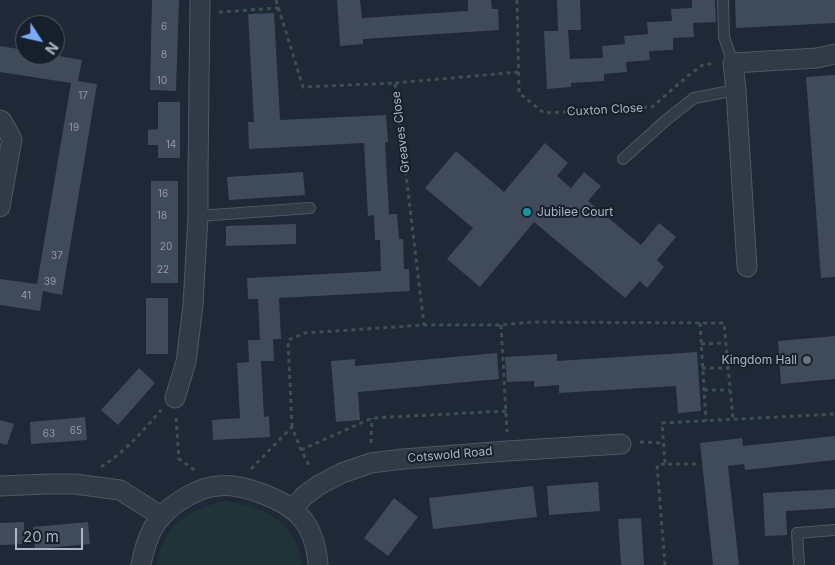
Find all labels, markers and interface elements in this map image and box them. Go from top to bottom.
north arrow [15,15,65,65]
house number: 6 [161,21,167,33]
text: N [42,39,62,58]
house number: 8 [161,49,167,61]
house number: 10 [157,75,167,87]
house number: 17 [78,90,88,102]
street label: Greaves Close [389,90,413,174]
street label: Cuxton Close [567,101,643,119]
house number: 19 [69,122,79,134]
house number: 14 [166,139,176,151]
house number: 16 [158,188,168,200]
place label: Jubilee Court [537,205,613,219]
marker: Jubilee Court [521,206,533,218]
house number: 18 [157,210,167,222]
house number: 20 [160,241,172,253]
house number: 37 [51,250,63,262]
house number: 22 [157,264,169,276]
house number: 39 [44,276,56,288]
house number: 41 [21,290,31,302]
place label: Kingdom Hall [721,353,797,367]
marker: Kingdom Hall [801,354,813,366]
house number: 65 [70,425,82,437]
house number: 63 [43,428,55,440]
street label: Cotswold Road [407,444,493,466]
scale bar [18,518,85,550]
text: 20 m [23,527,59,546]

